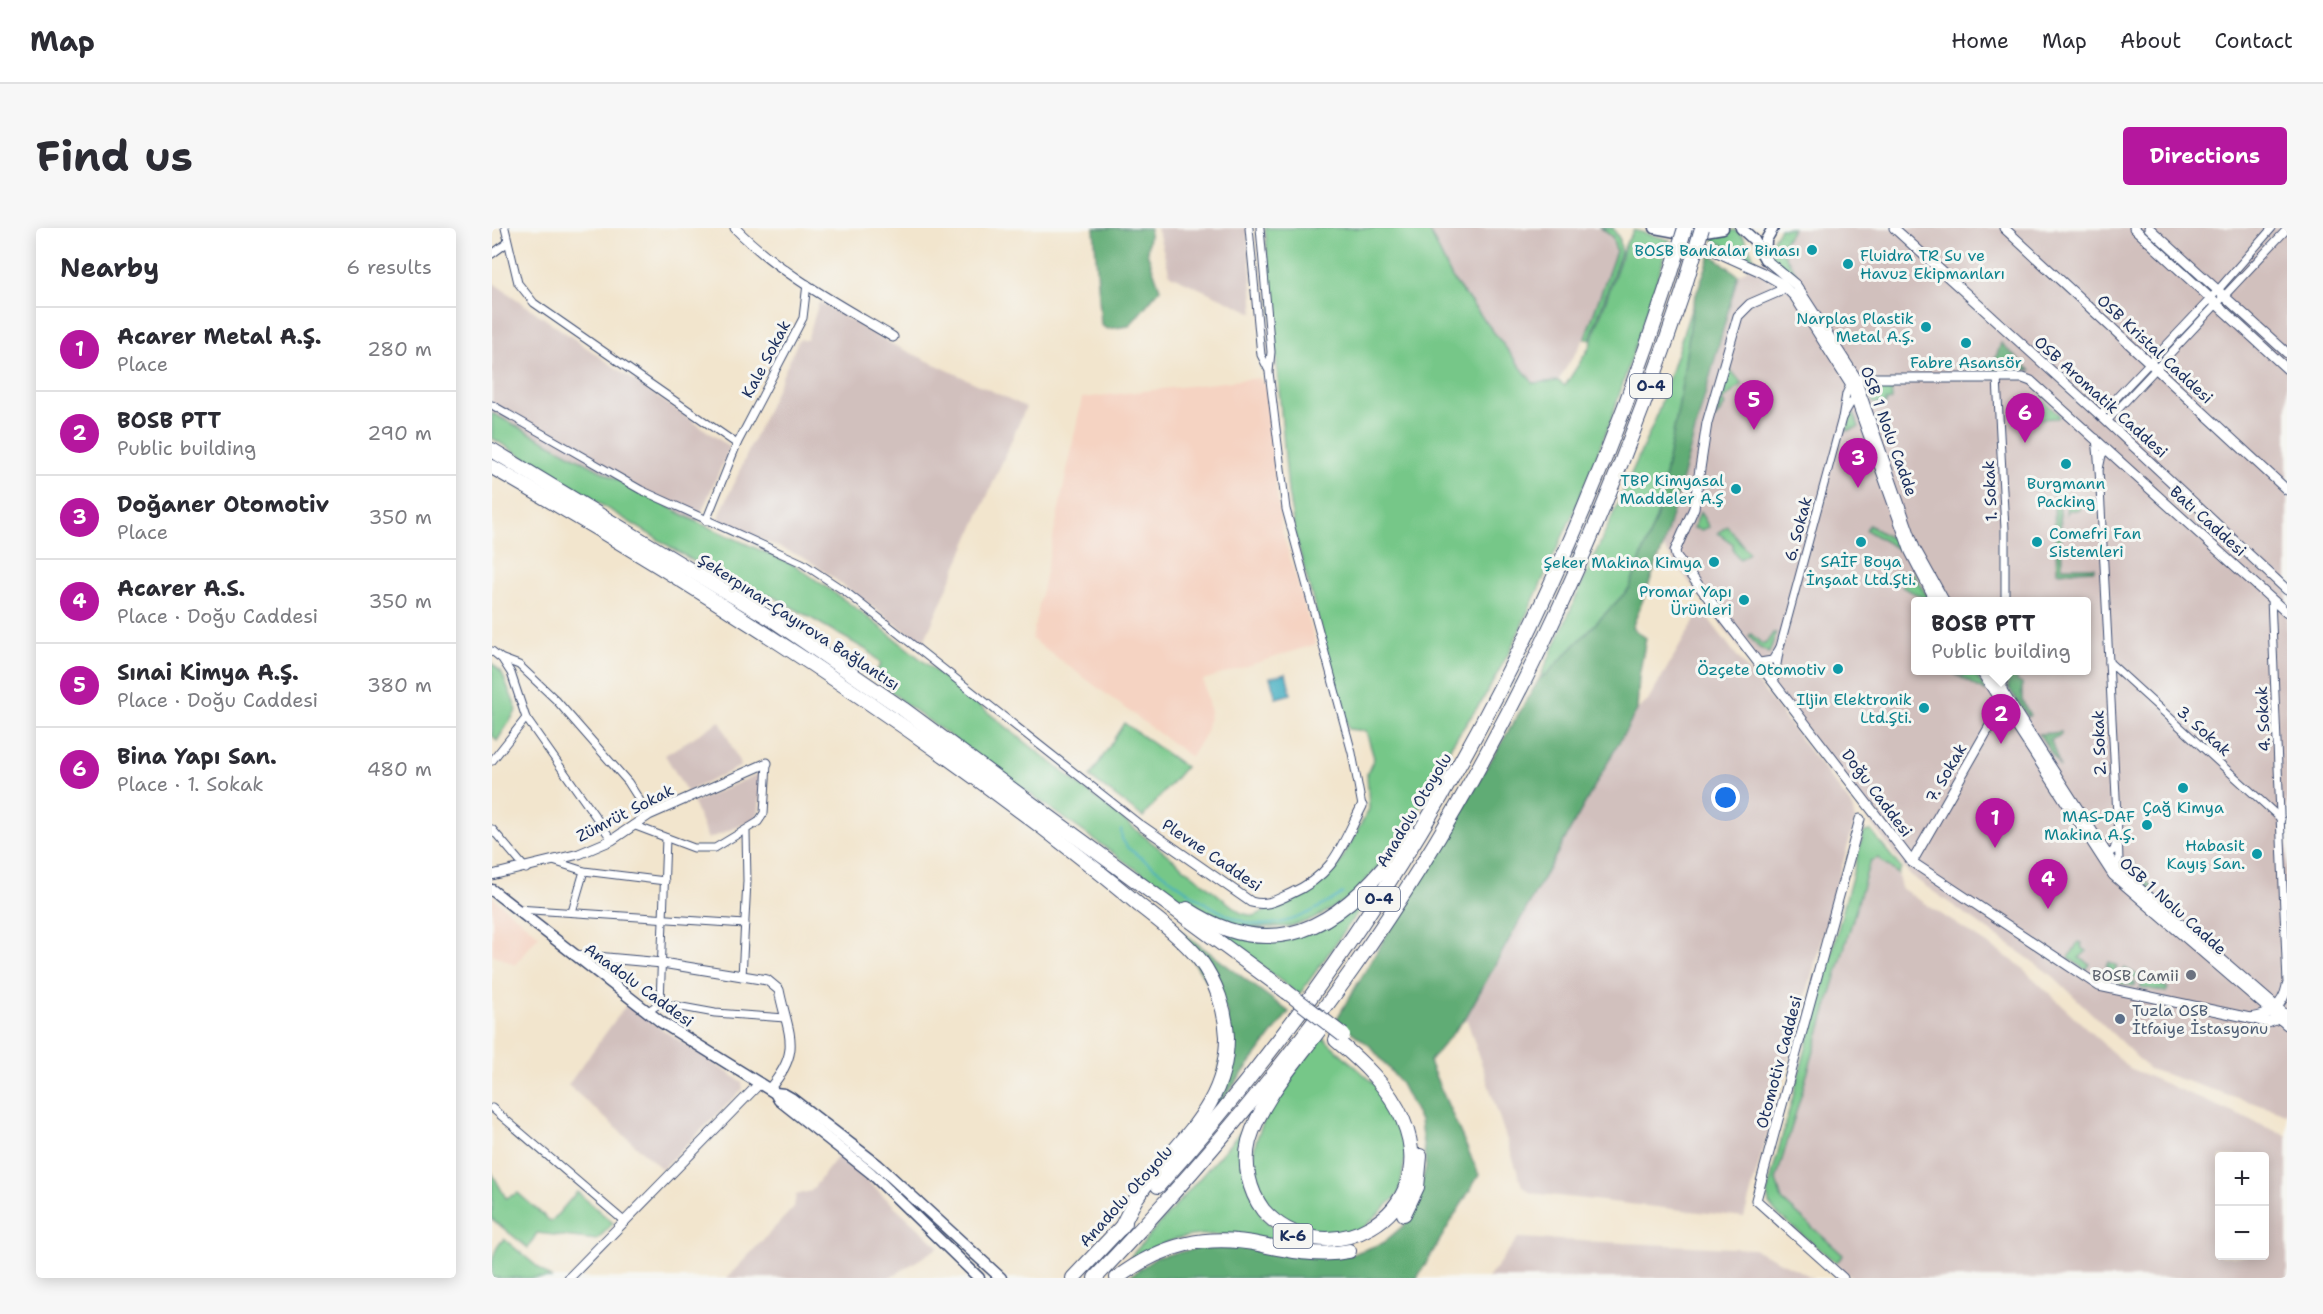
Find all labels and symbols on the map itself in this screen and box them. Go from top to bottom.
place label: BOSB Bankalar Binası [1635,240,1800,261]
marker: BOSB Bankalar Binası [1805,243,1819,257]
place label: Fluidra TR Su ve Havuz Ekipmanları [1860,245,2005,284]
marker: Fluidra TR Su ve Havuz Ekipmanları [1841,257,1855,271]
street label: OSB Kristal Caddesi [2093,290,2217,408]
place label: Narplas Plastik Metal A.Ş. [1796,308,1914,347]
street label: Kale Sokak [737,316,795,402]
marker: Narplas Plastik Metal A.Ş. [1919,320,1933,334]
street label: OSB Aromatik Caddesi [2030,331,2172,463]
marker: Fabre Asansör [1959,336,1973,350]
place label: Fabre Asansör [1910,352,2022,373]
street label: OSB 1 Nolu Cadde [1856,363,1922,499]
road number: O-4 [1630,374,1672,398]
pin: 5 [1734,380,1774,430]
pin: 6 [2006,394,2044,443]
pin: 3 [1838,438,1878,488]
marker: Burgmann Packing [2059,457,2073,471]
street label: 1. Sokak [1978,460,2002,522]
place label: TBP Kimyasal Maddeler A.Ş [1620,470,1724,509]
place label: Burgmann Packing [2027,473,2105,512]
street label: Batı Caddesi [2165,481,2251,561]
marker: TBP Kimyasal Maddeler A.Ş [1729,482,1743,496]
street label: 6. Sokak [1779,494,1817,564]
place label: Comefri Fan Sistemleri [2049,523,2141,562]
marker: SAİF Boya İnşaat Ltd.Şti. [1854,535,1868,549]
marker: Comefri Fan Sistemleri [2030,535,2044,549]
street label: Şekerpınar-Çayırova Bağlantısı [694,549,904,695]
place label: SAİF Boya İnşaat Ltd.Şti. [1806,551,1916,590]
place label: Şeker Makina Kimya [1543,552,1702,573]
marker: Şeker Makina Kimya [1707,555,1721,569]
place label: Promar Yapı Ürünleri [1639,581,1732,620]
marker: Promar Yapı Ürünleri [1737,593,1751,607]
place label: Özçete Otomotiv [1697,659,1826,680]
marker: Özçete Otomotiv [1831,662,1845,676]
street label: 4. Sokak [2251,686,2275,752]
place label: Iljin Elektronik Ltd.Şti. [1796,689,1912,728]
pin: 2 [1982,694,2020,744]
marker: Iljin Elektronik Ltd.Şti. [1917,701,1931,715]
street label: 3. Sokak [2172,701,2236,761]
street label: 2. Sokak [2087,710,2111,776]
street label: 7. Sokak [1921,740,1971,806]
street label: Doğu Caddesi [1837,745,1917,841]
street label: Anadolu Otoyolu [1372,749,1456,871]
street label: Zümrüt Sokak [573,779,677,847]
marker: Çağ Kimya [2176,781,2190,795]
your location [1711,783,1740,812]
place label: Çağ Kimya [2142,797,2224,818]
pin: 1 [1976,798,2014,848]
place label: MAS-DAF Makina A.Ş. [2044,806,2135,845]
street label: Plevne Caddesi [1158,814,1266,896]
marker: MAS-DAF Makina A.Ş. [2140,818,2154,832]
place label: Habasit Kayış San. [2167,835,2245,874]
marker: Habasit Kayış San. [2250,847,2264,861]
street label: OSB 1 Nolu Cadde [2115,852,2231,960]
pin: 4 [2028,860,2068,909]
road number: O-4 [1358,887,1400,911]
street label: Anadolu Caddesi [580,938,698,1032]
place label: BOSB Camii [2092,965,2179,986]
marker: BOSB Camii [2184,968,2198,982]
street label: Otomotiv Caddesi [1751,993,1807,1131]
place label: Tuzla OSB İtfaiye İstasyonu [2132,1000,2268,1039]
marker: Tuzla OSB İtfaiye İstasyonu [2113,1012,2127,1026]
street label: Anadolu Otoyolu [1075,1141,1177,1251]
road number: K-6 [1274,1224,1312,1248]

